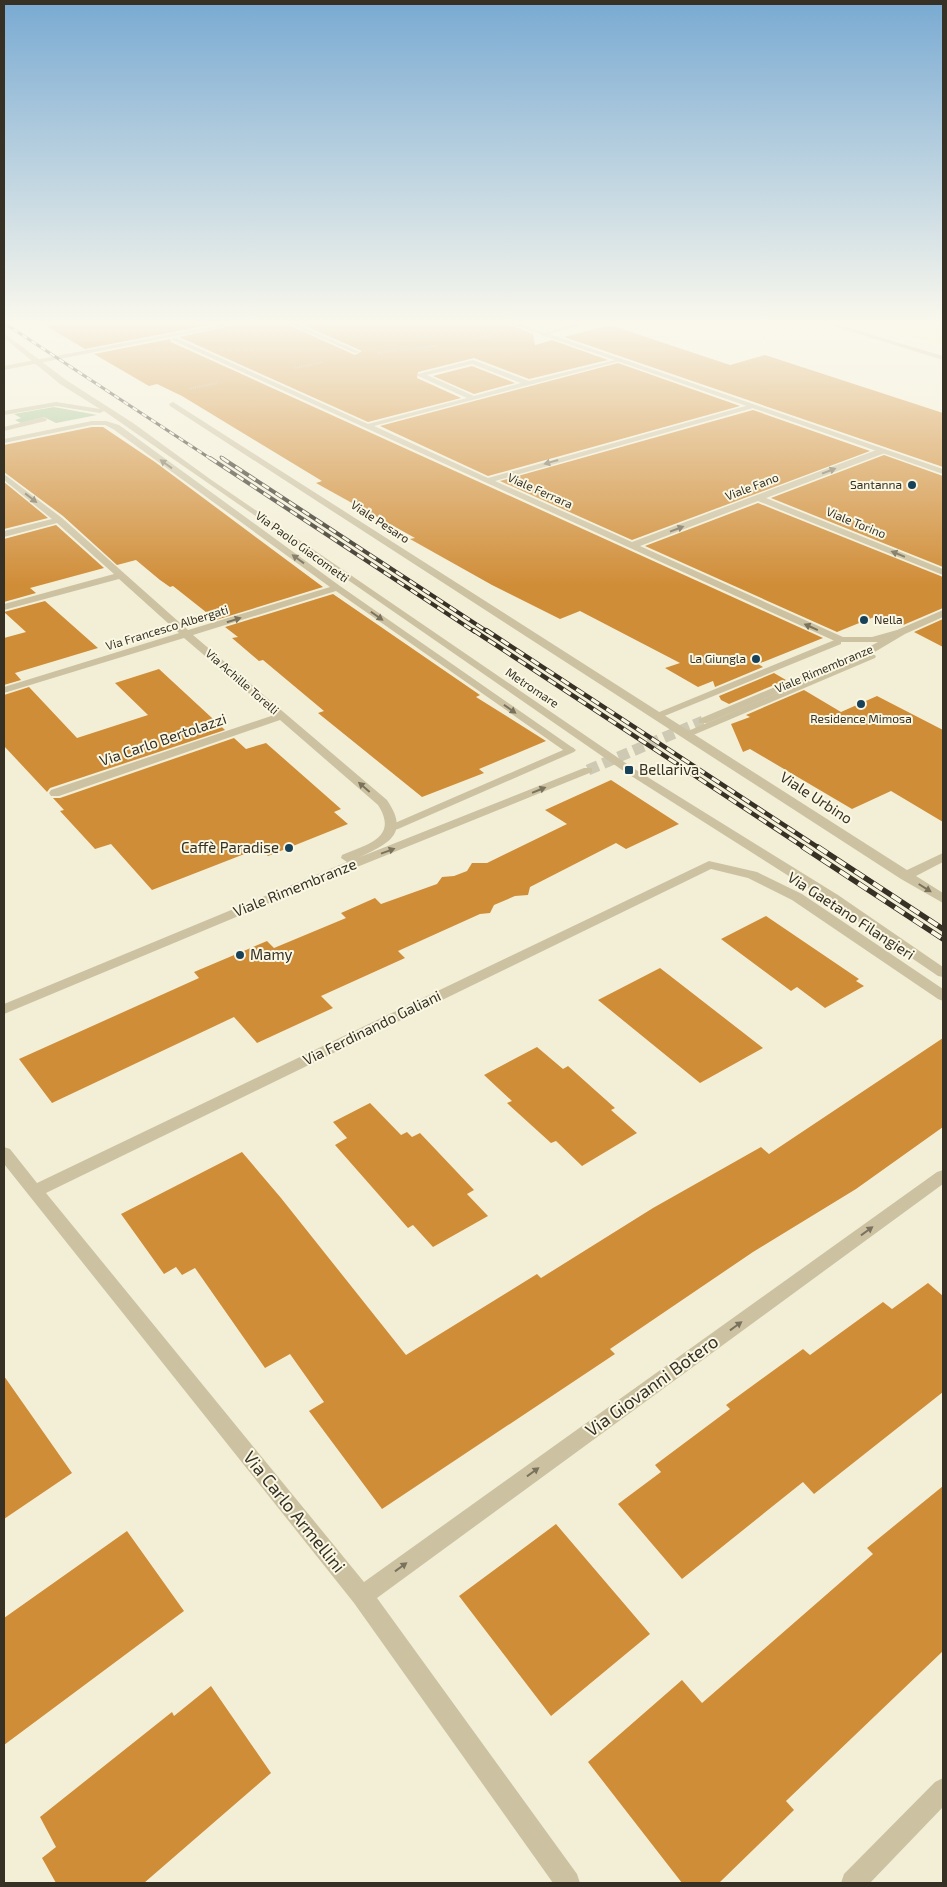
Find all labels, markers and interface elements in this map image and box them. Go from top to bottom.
one-way arrow [160,458,173,469]
one-way arrow [544,459,559,467]
one-way arrow [821,467,836,474]
street label: Viale Ferrara [506,469,575,511]
street label: Viale Fano [723,469,781,503]
place label: Santanna [850,477,902,491]
marker: Santanna [906,479,918,491]
one-way arrow [25,492,38,503]
street label: Viale Pesaro [349,497,413,545]
street label: Viale Torino [824,504,889,540]
street label: Via Paolo Giacometti [253,508,352,585]
one-way arrow [670,525,685,533]
one-way arrow [891,549,905,557]
one-way arrow [291,554,305,564]
street label: Via Francesco Albergati [104,602,230,652]
one-way arrow [370,611,384,621]
place label: Nella [874,612,903,626]
marker: Nella [858,614,870,626]
one-way arrow [226,616,241,624]
one-way arrow [804,622,818,630]
street label: Viale Rimembranze [772,641,875,695]
street label: Via Achille Torelli [203,646,282,717]
place label: La Giungla [689,651,746,665]
marker: La Giungla [750,653,762,665]
street label: Metromare [503,664,562,710]
marker: Residence Mimosa [855,698,867,710]
one-way arrow [503,704,517,714]
street label: Via Carlo Bertolazzi [97,709,228,769]
place label: Residence Mimosa [810,711,912,725]
place label: Bellariva [639,760,699,778]
marker: Bellariva [623,764,635,776]
street label: Viale Urbino [777,767,856,827]
one-way arrow [358,782,370,793]
one-way arrow [532,786,546,794]
place label: Caffè Paradise [181,838,279,856]
marker: Caffè Paradise [283,842,295,854]
one-way arrow [381,847,396,855]
street label: Viale Rimembranze [230,854,359,920]
street label: Via Gaetano Filangieri [785,867,918,963]
one-way arrow [918,883,931,892]
place label: Mamy [250,945,293,963]
marker: Mamy [234,949,246,961]
street label: Via Ferdinando Galiani [300,986,443,1068]
one-way arrow [861,1226,874,1236]
one-way arrow [729,1321,743,1331]
street label: Via Giovanni Botero [581,1330,722,1441]
street label: Via Carlo Armellini [239,1446,350,1576]
one-way arrow [526,1467,539,1478]
one-way arrow [394,1562,407,1573]

